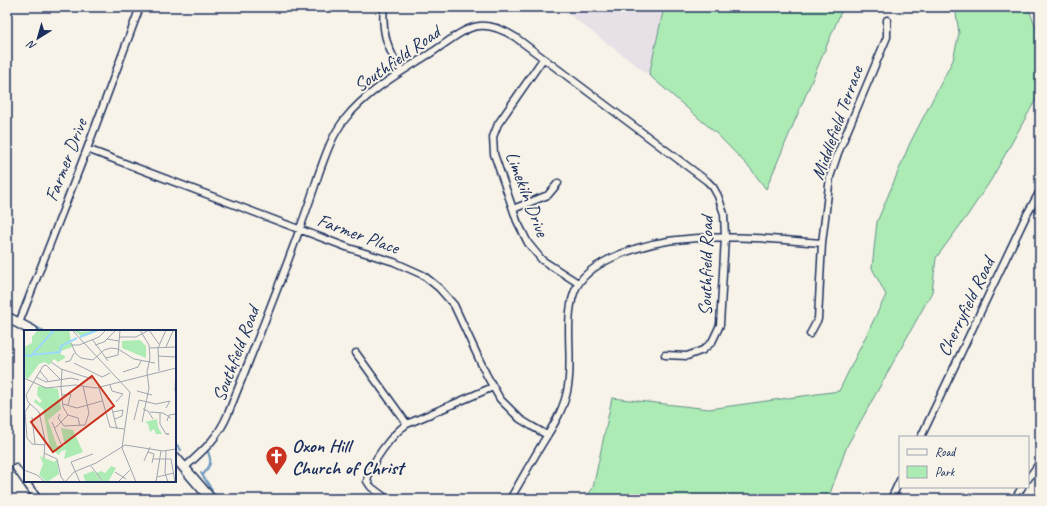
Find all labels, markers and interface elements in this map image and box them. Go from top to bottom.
north arrow [18,18,58,58]
street label: Southfield Road [349,19,448,97]
text: N [23,37,39,54]
street label: Middlefield Terrace [805,61,869,183]
street label: Farmer Drive [39,114,93,205]
street label: Limekiln Drive [500,148,555,242]
street label: Farmer Place [314,208,404,260]
street label: Southfield Road [693,212,719,316]
street label: Cherryfield Road [932,251,1002,360]
street label: Southfield Road [207,300,266,405]
inset map [24,330,176,482]
place label: Oxon Hill Church of Christ [292,434,406,480]
legend [899,436,1029,488]
church icon: Oxon Hill Church of Christ [264,444,290,477]
text: Road [935,444,957,460]
text: Park [935,464,956,480]

